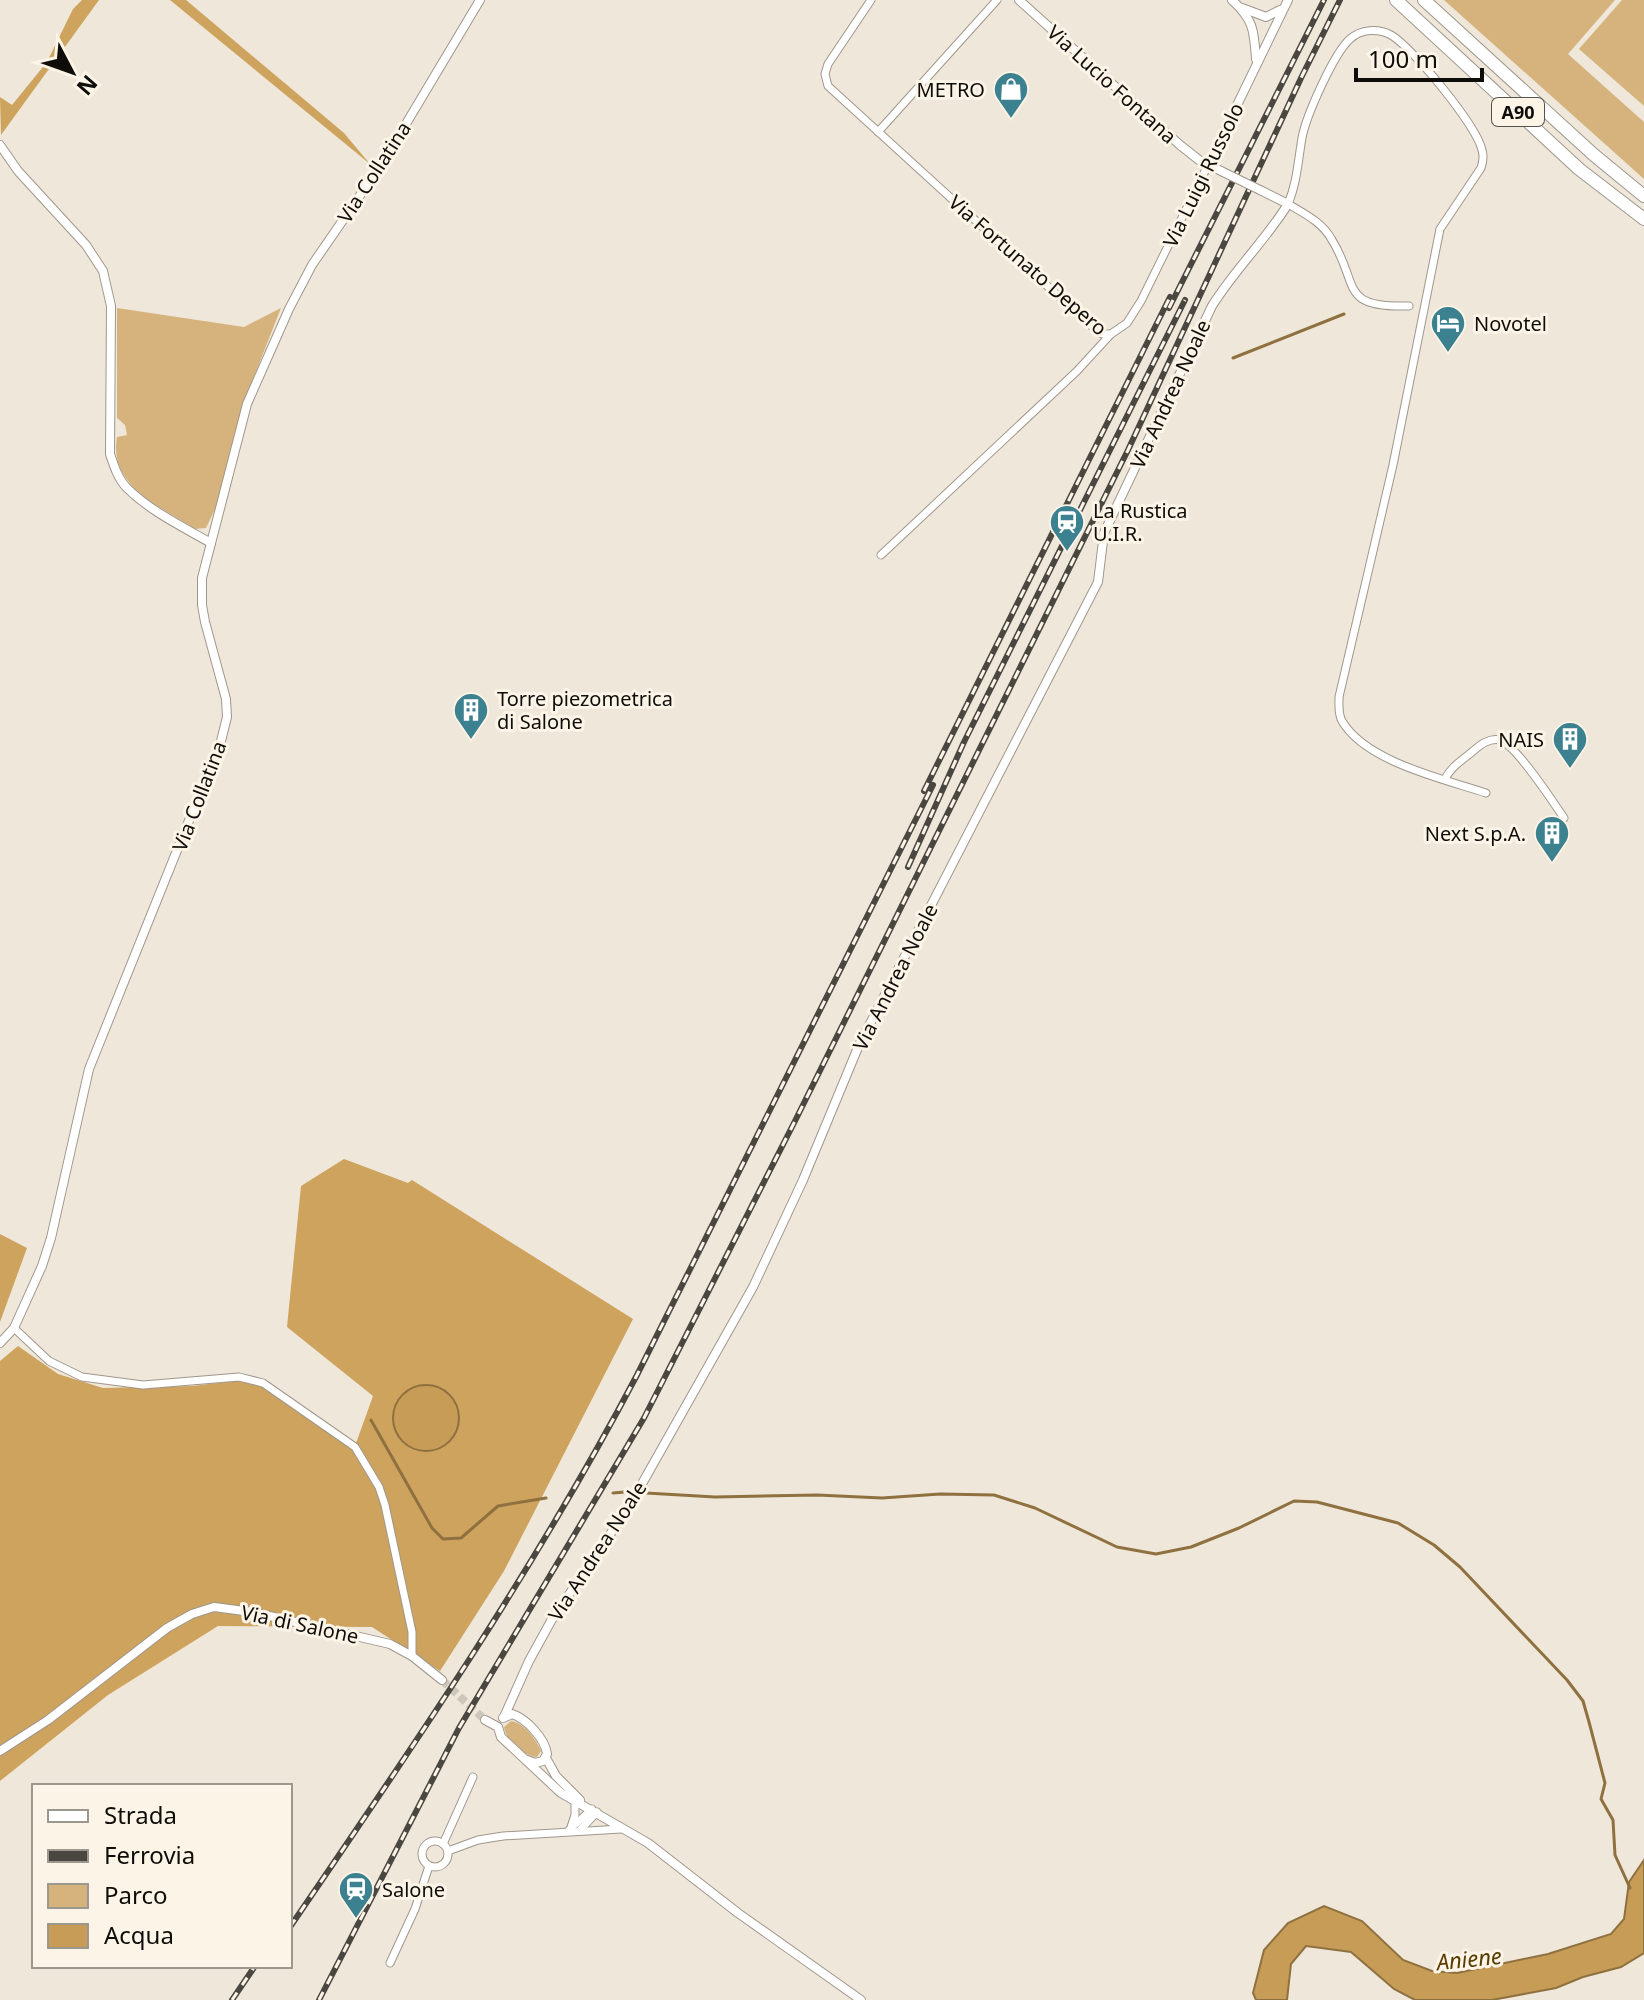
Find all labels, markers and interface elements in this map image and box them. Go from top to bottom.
street label: Via Lucio Fontana [1042,19,1182,149]
north arrow [32,32,112,112]
scale bar [1356,32,1482,82]
text: 100 m [1368,42,1438,75]
text: N [71,69,105,102]
shop icon: METRO [992,70,1030,120]
place label: METRO [917,76,985,103]
street label: Via Luigi Russolo [1156,98,1250,252]
road number: A90 [1492,98,1544,126]
street label: Via Collatina [331,116,417,228]
street label: Via Fortunato Depero [943,189,1113,341]
hotel icon: Novotel [1429,304,1467,354]
place label: Novotel [1474,310,1547,337]
street label: Via Andrea Noale [1124,315,1216,473]
place label: La Rustica U.I.R. [1093,497,1187,547]
station icon: La Rustica U.I.R. [1048,503,1086,553]
place label: Torre piezometrica di Salone [497,685,673,735]
building icon: Torre piezometrica di Salone [452,691,490,741]
building icon: NAIS [1551,720,1589,770]
place label: NAIS [1498,726,1544,753]
street label: Via Collatina [166,737,232,855]
building icon: Next S.p.A. [1533,814,1571,864]
place label: Next S.p.A. [1425,820,1526,847]
street label: Via Andrea Noale [846,899,944,1055]
street label: Via Andrea Noale [542,1476,652,1626]
street label: Via di Salone [239,1598,361,1650]
legend [32,1784,292,1968]
text: Strada [104,1798,177,1831]
text: Ferrovia [104,1838,195,1871]
station icon: Salone [337,1870,375,1920]
place label: Salone [382,1876,445,1903]
text: Parco [104,1878,167,1911]
text: Acqua [104,1918,174,1951]
water label: Aniene [1433,1940,1503,1977]

